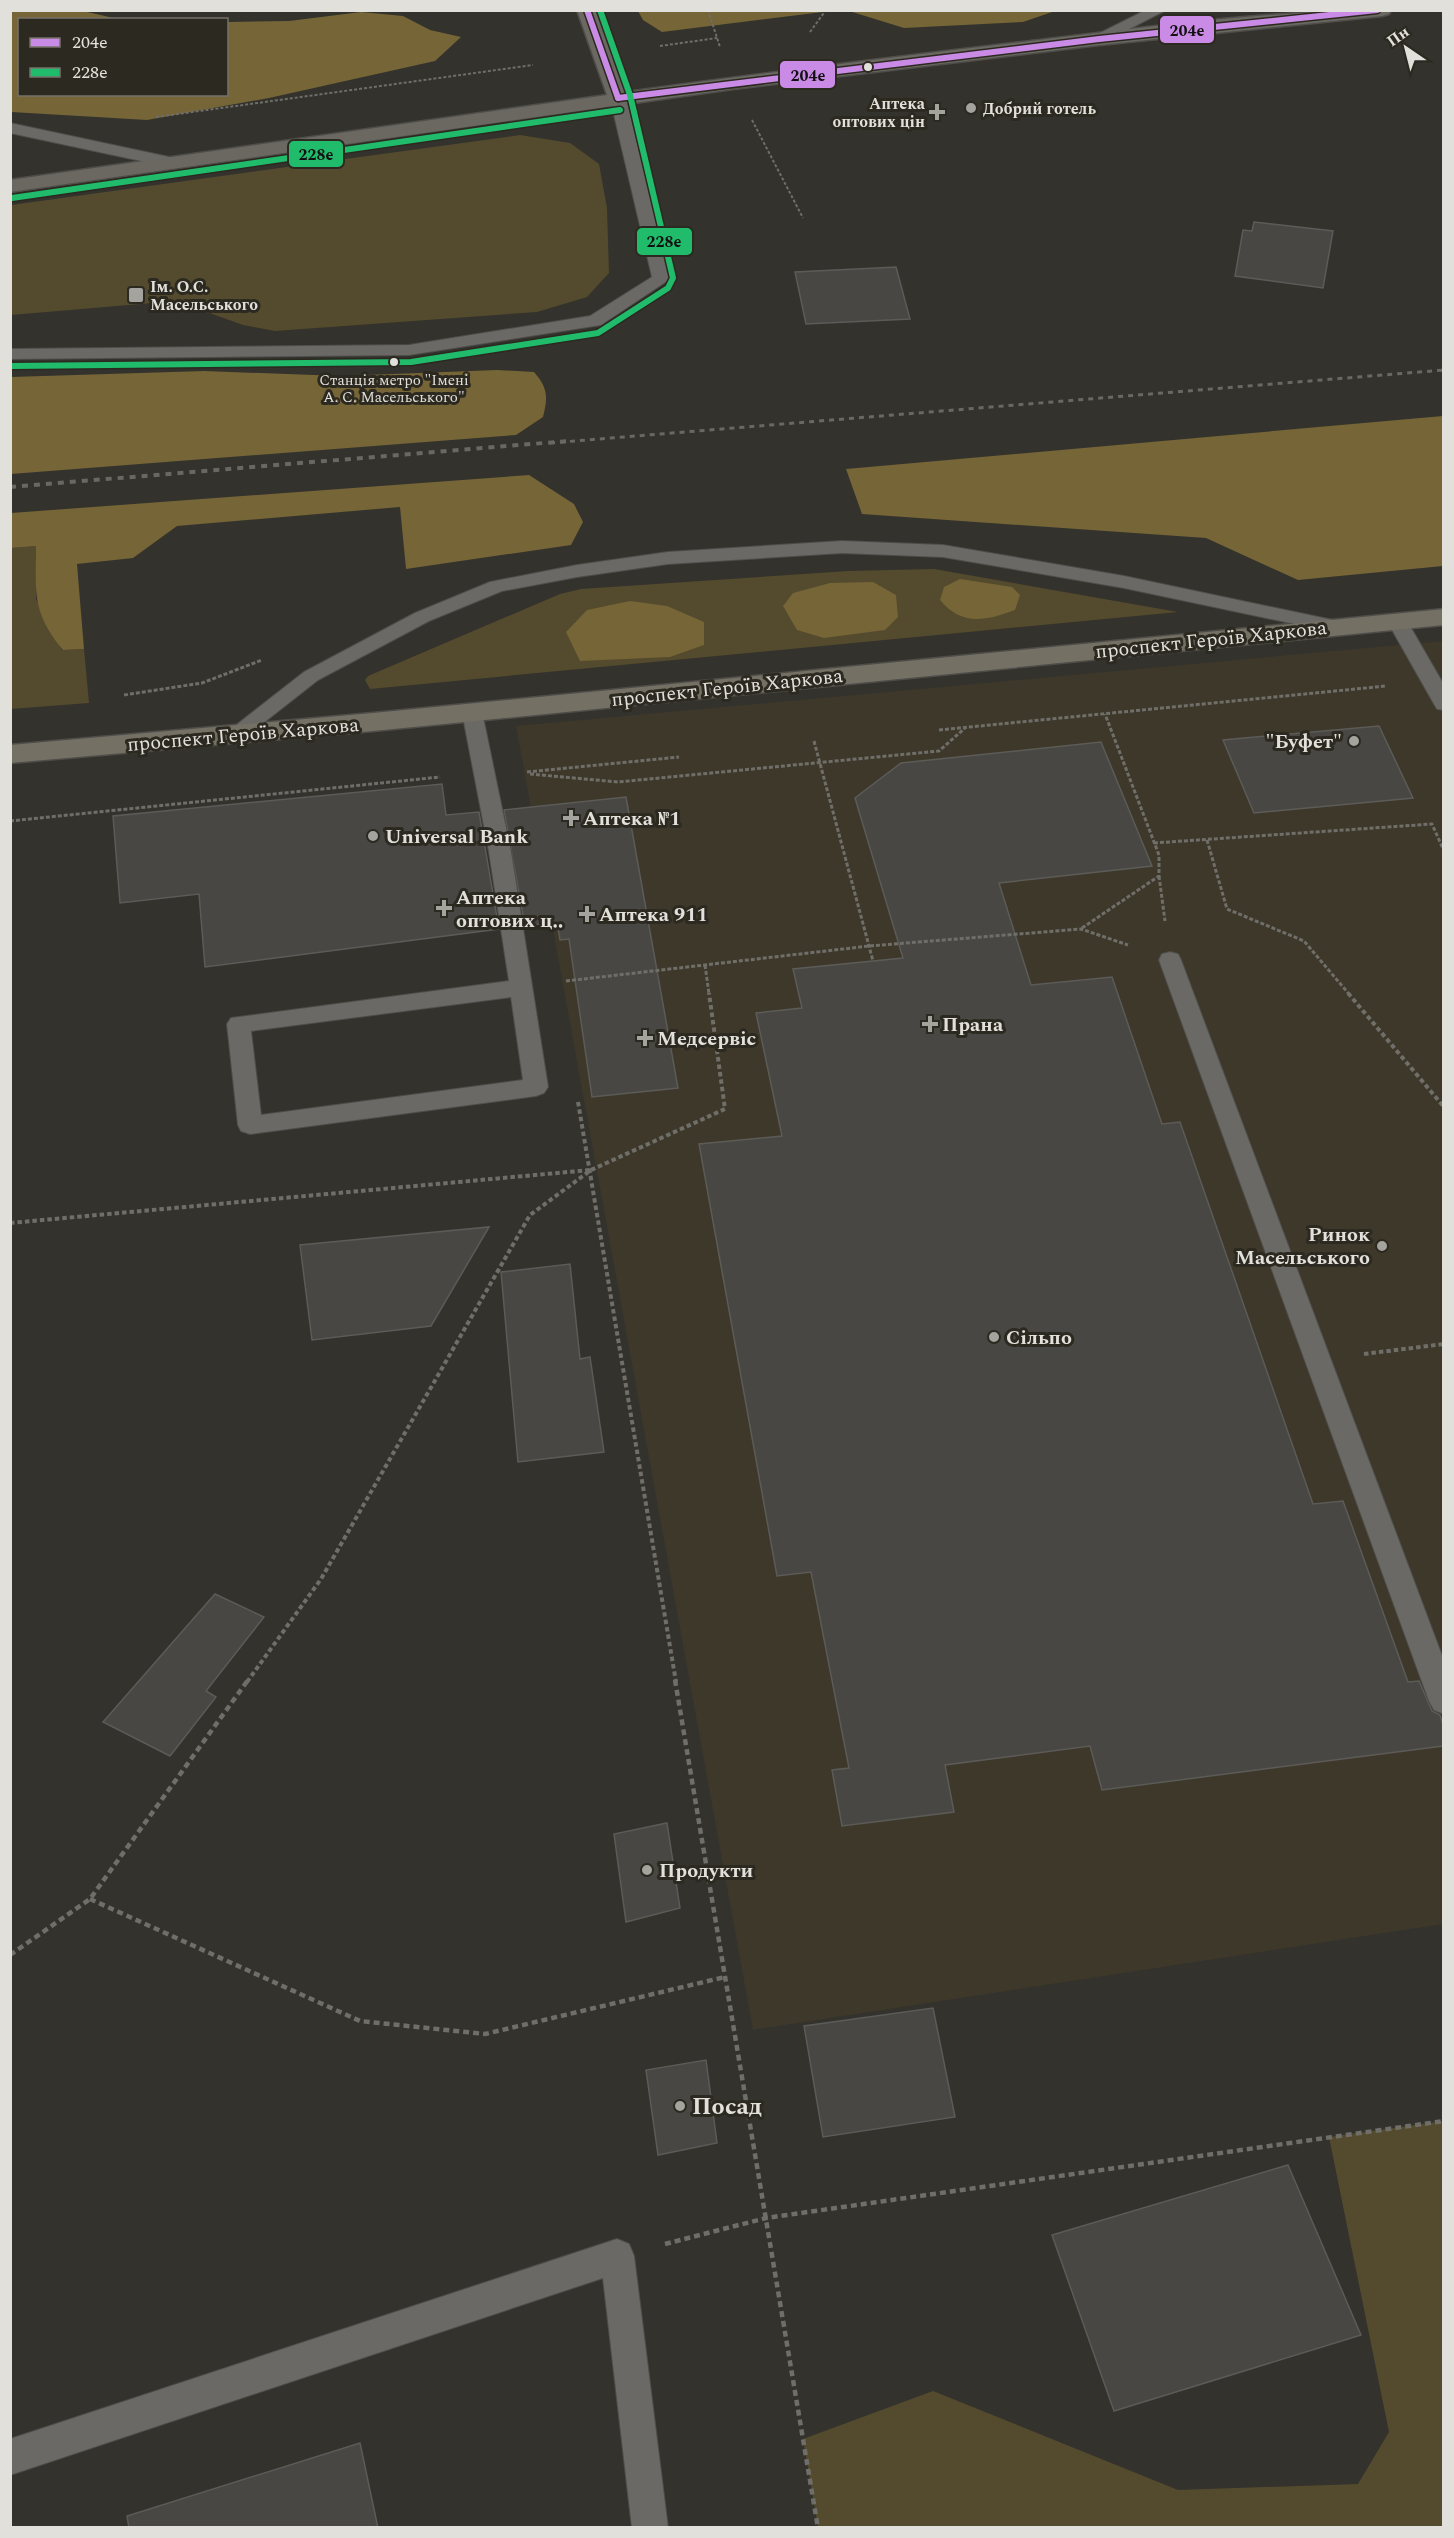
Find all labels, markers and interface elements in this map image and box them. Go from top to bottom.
line badge: 204е [1159,15,1215,44]
legend [18,18,228,96]
north arrow [1376,18,1436,78]
text: 204е [1170,19,1204,43]
text: Пн [1382,20,1414,53]
text: 204е [72,29,108,56]
text: 228е [72,59,108,86]
line badge: 204е [779,60,836,89]
unlabelled marker [862,61,874,73]
text: 204е [791,64,825,88]
place label: Аптека оптових цін [833,92,926,134]
place label: Добрий готель [983,97,1096,121]
marker: Добрий готель [964,101,978,115]
marker: Аптека оптових цін [930,105,944,119]
line badge: 228е [288,140,344,168]
text: 228е [299,143,333,167]
line badge: 228е [636,227,693,256]
text: 228е [647,230,681,254]
place label: Ім. О.С. Масельського [150,275,258,317]
marker: Ім. О.С. Масельського [127,286,145,304]
marker: Станція метро "Імені А. С. Масельського" [388,356,400,368]
place label: Станція метро "Імені А. С. Масельського" [319,369,469,409]
street label: проспект Героїв Харкова [1094,613,1329,667]
street label: проспект Героїв Харкова [610,661,845,715]
street label: проспект Героїв Харкова [126,710,360,760]
place label: "Буфет" [1265,727,1342,757]
marker: "Буфет" [1347,734,1361,748]
place label: Аптека №1 [583,804,681,834]
marker: Аптека №1 [564,811,578,825]
place label: Universal Bank [385,822,528,852]
marker: Universal Bank [366,829,380,843]
place label: Аптека оптових ц‥ [456,883,563,936]
place label: Аптека 911 [599,900,708,930]
marker: Аптека оптових ц‥ [437,901,451,915]
marker: Аптека 911 [580,907,594,921]
place label: Прана [942,1010,1004,1040]
marker: Прана [923,1017,937,1031]
place label: Медсервіс [657,1024,756,1054]
marker: Медсервіс [638,1031,652,1045]
place label: Ринок Масельського [1235,1220,1370,1273]
marker: Ринок Масельського [1375,1239,1389,1253]
place label: Сільпо [1006,1323,1072,1353]
marker: Сільпо [987,1330,1001,1344]
place label: Продукти [659,1856,754,1886]
marker: Продукти [640,1863,654,1877]
place label: Посад [692,2089,762,2125]
marker: Посад [673,2099,687,2113]

